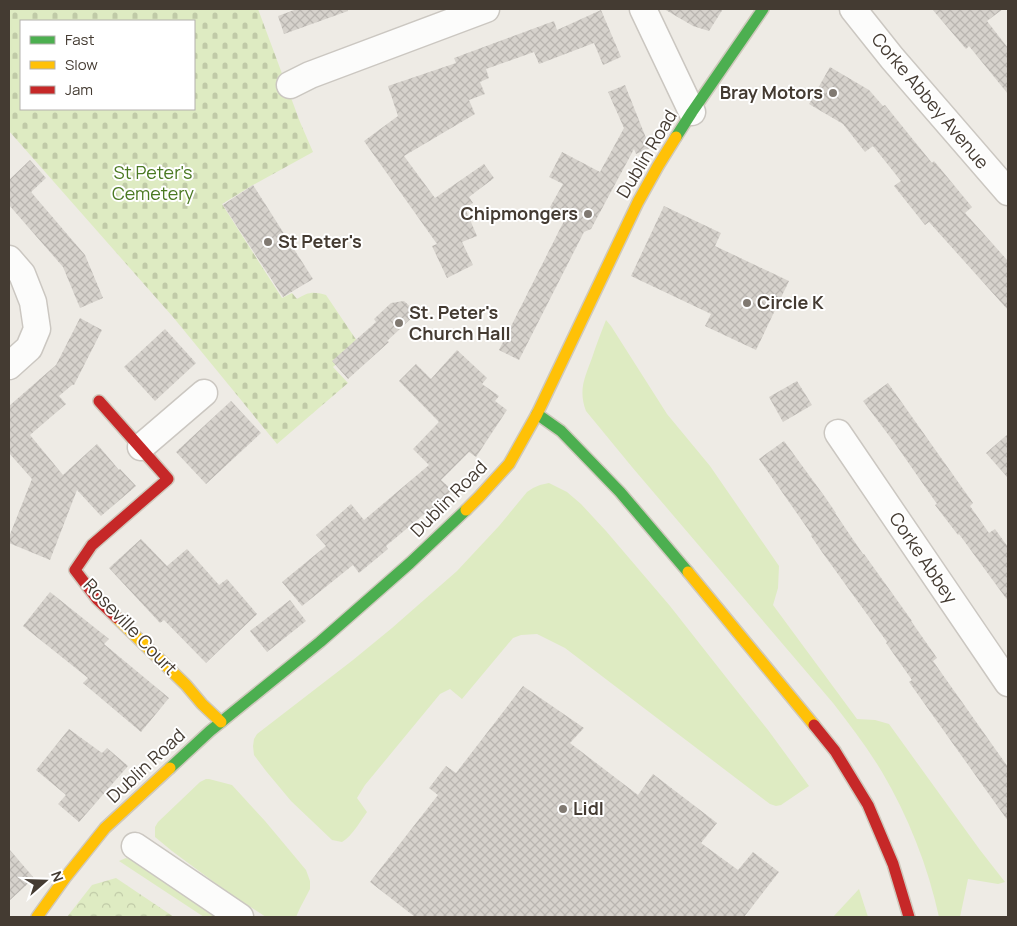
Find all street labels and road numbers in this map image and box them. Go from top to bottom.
street label: Corke Abbey Avenue [867,27,995,173]
street label: Dublin Road [610,105,682,202]
street label: Dublin Road [405,455,492,542]
street label: Corke Abbey [884,507,964,608]
street label: Roseville Court [79,573,183,680]
street label: Dublin Road [101,723,190,808]

